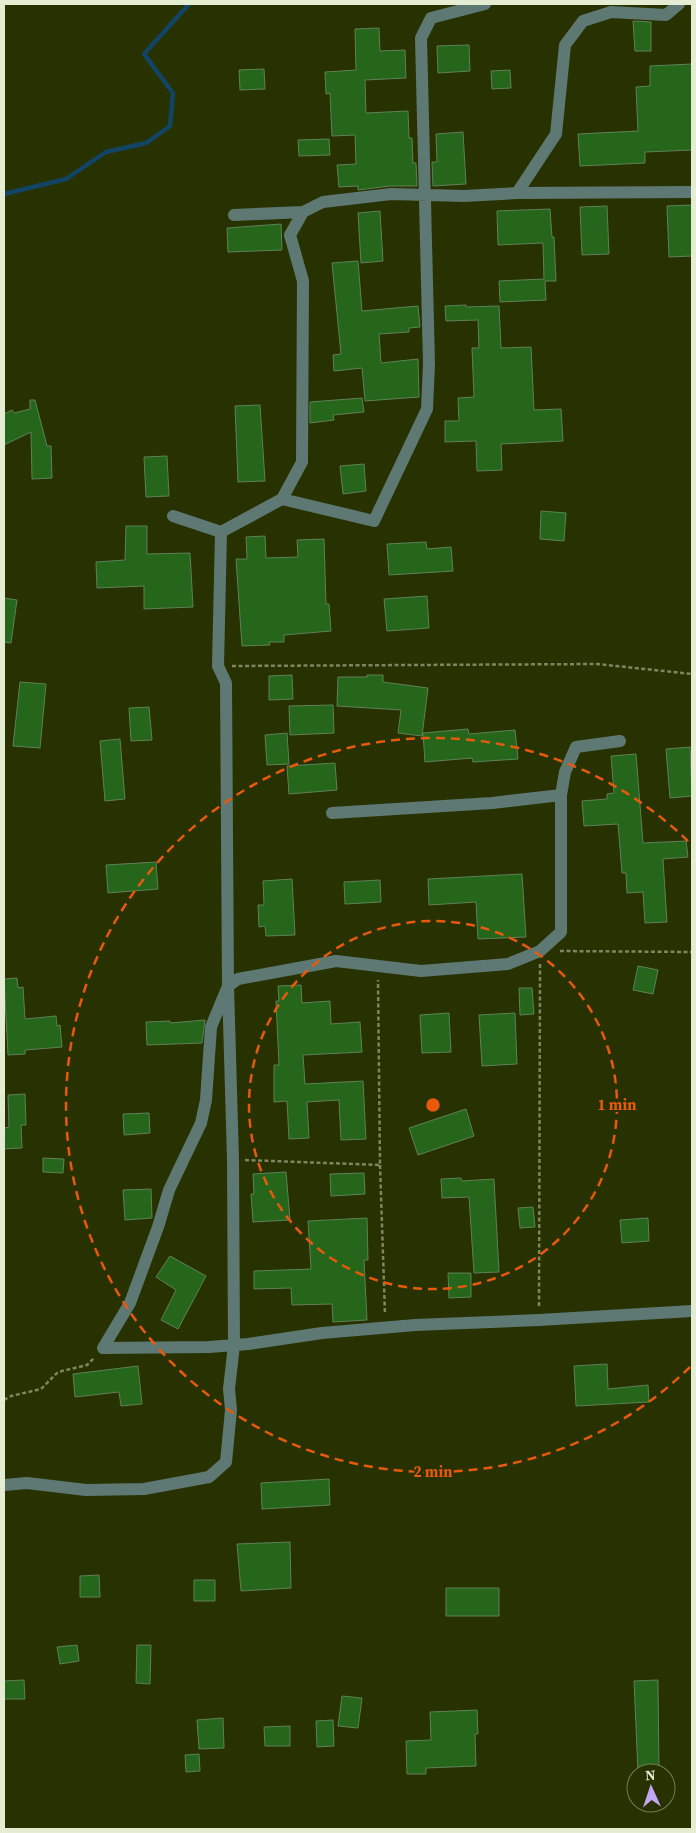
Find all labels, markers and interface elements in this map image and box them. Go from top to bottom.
text: 1 min [598,1094,636,1115]
centre of rings [424,1096,442,1114]
text: 2 min [414,1461,452,1482]
north arrow [626,1763,676,1813]
text: N [645,1765,656,1785]

